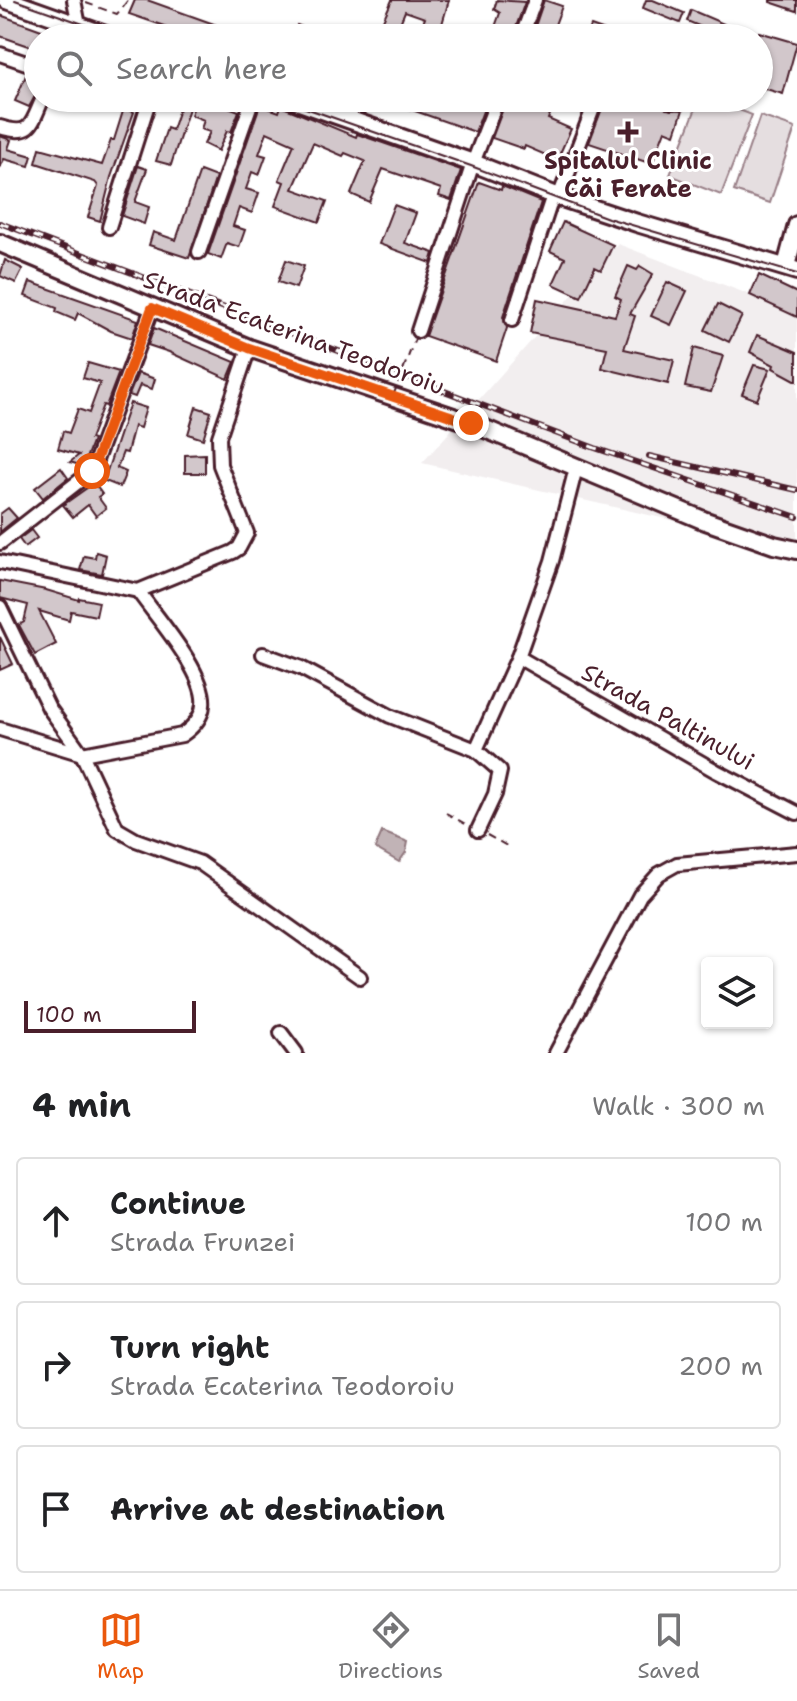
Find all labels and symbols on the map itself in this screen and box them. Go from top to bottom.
marker: Spitalul Clinic Căi Ferate [617,121,639,143]
place label: Spitalul Clinic Căi Ferate [544,145,712,205]
street label: Strada Ecaterina Teodoroiu [139,264,449,402]
route end [453,405,489,441]
route start [74,453,110,489]
street label: Strada Paltinului [576,656,760,778]
scale bar [24,997,196,1033]

